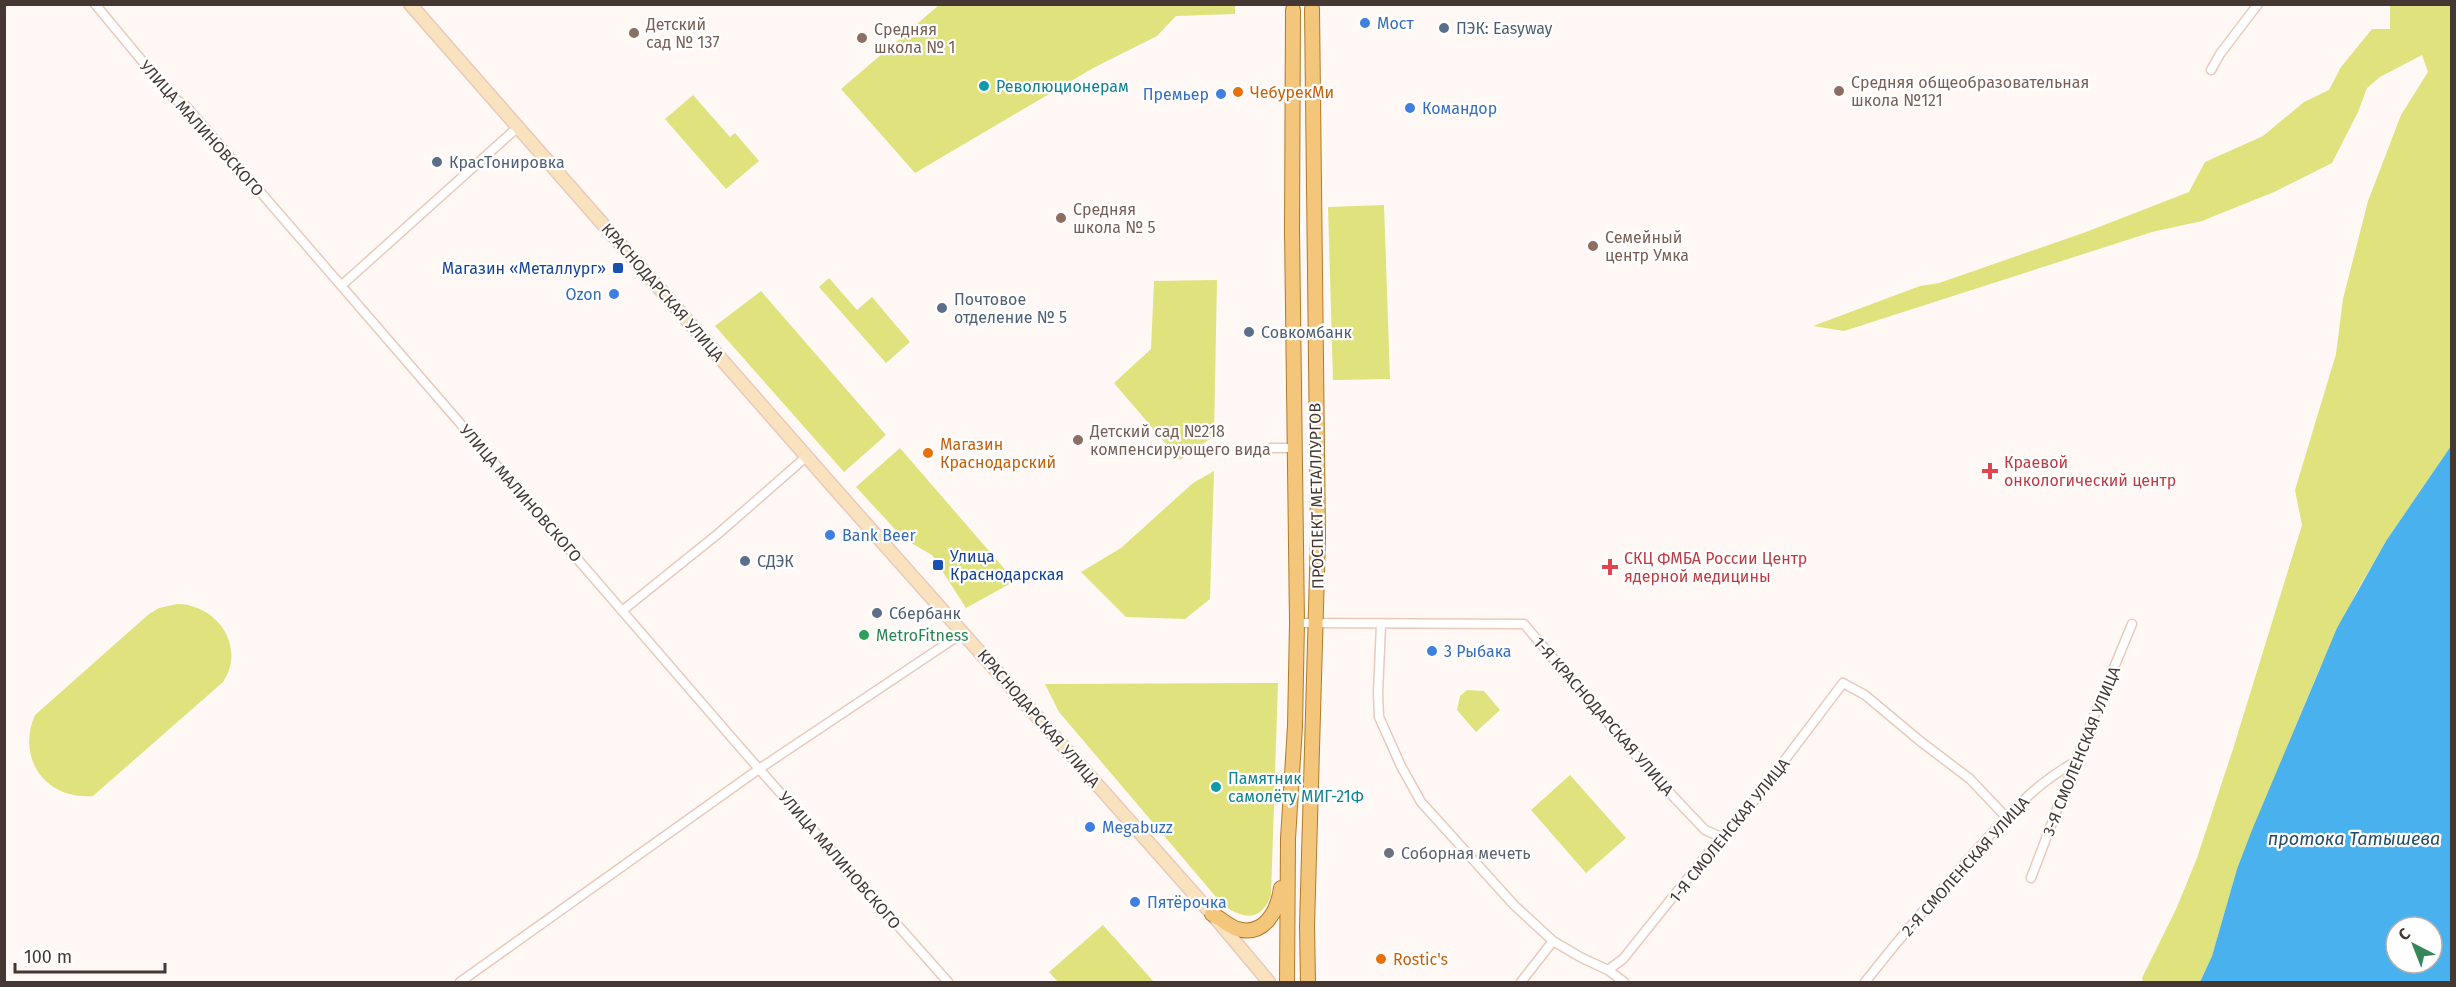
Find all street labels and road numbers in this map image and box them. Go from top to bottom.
street label: УЛИЦА МАЛИНОВСКОГО [136,57,268,200]
street label: КРАСНОДАРСКАЯ УЛИЦА [597,219,728,366]
street label: ПРОСПЕКТ МЕТАЛЛУРГОВ [1305,403,1328,589]
street label: УЛИЦА МАЛИНОВСКОГО [456,421,586,566]
street label: 1-Я КРАСНОДАРСКАЯ УЛИЦА [1530,633,1678,800]
street label: КРАСНОДАРСКАЯ УЛИЦА [973,645,1104,792]
street label: 3-Я СМОЛЕНСКАЯ УЛИЦА [2039,663,2125,839]
street label: 1-Я СМОЛЕНСКАЯ УЛИЦА [1665,754,1794,906]
street label: УЛИЦА МАЛИНОВСКОГО [775,788,905,933]
street label: 2-Я СМОЛЕНСКАЯ УЛИЦА [1898,792,2034,940]

